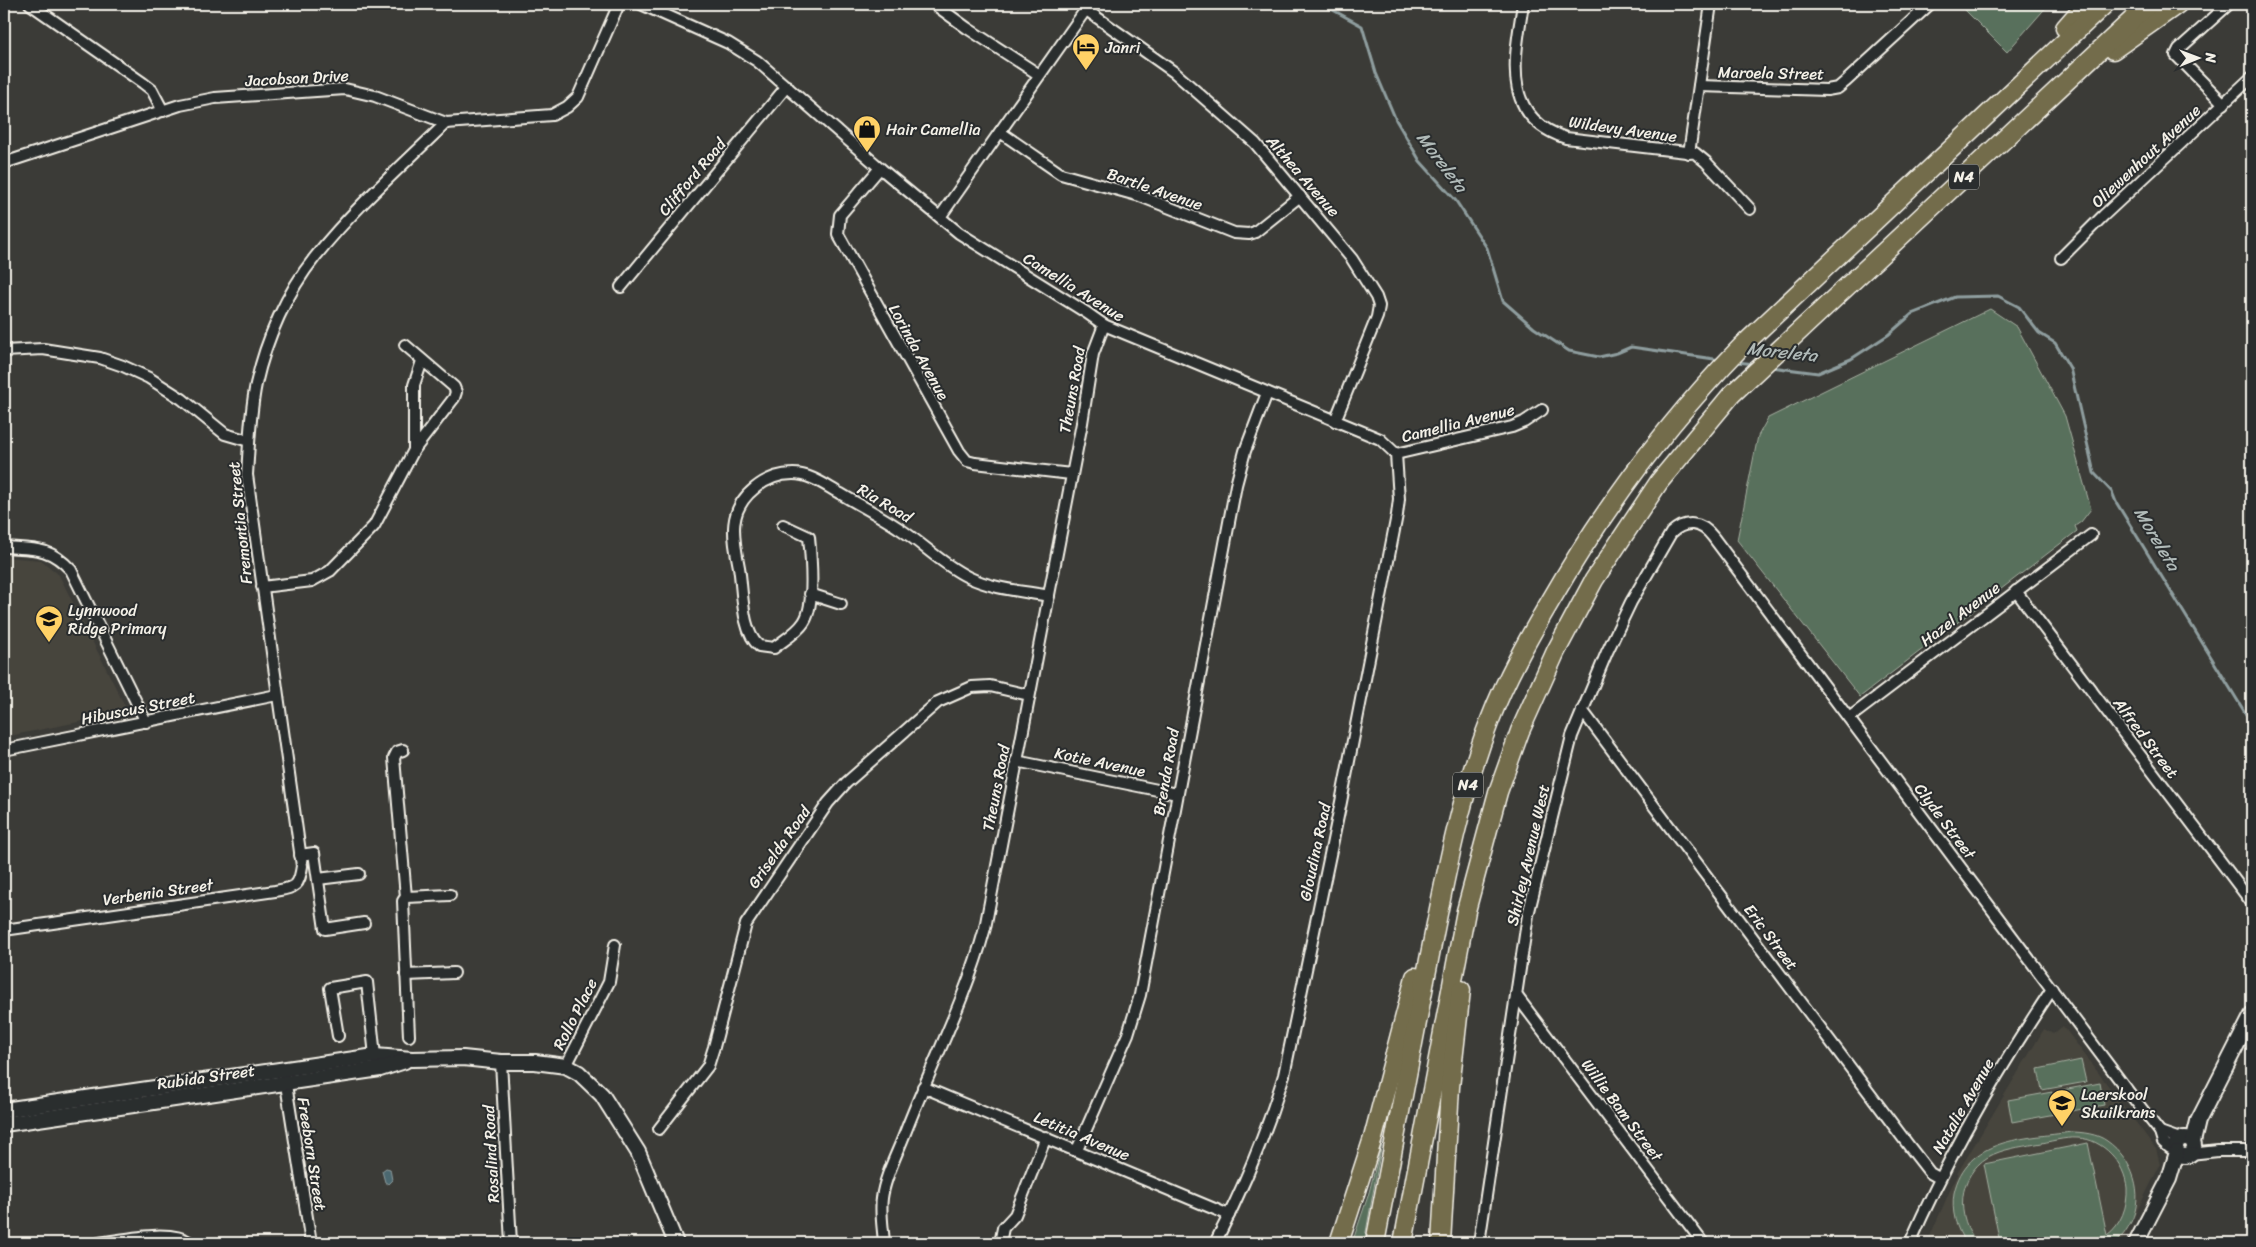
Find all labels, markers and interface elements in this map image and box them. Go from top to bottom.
hotel icon: Janri [1071,32,1101,71]
north arrow [2174,32,2224,82]
place label: Janri [1104,33,1141,62]
text: N [2198,52,2223,63]
street label: Maroela Street [1718,58,1824,88]
street label: Jacobson Drive [243,61,350,95]
street label: Oliewenhout Avenue [2084,97,2208,215]
street label: Wildevy Avenue [1567,107,1679,151]
shop icon: Hair Camellia [852,114,882,153]
place label: Hair Camellia [886,115,981,144]
water label: Moreleta [1408,124,1477,201]
street label: Althea Avenue [1258,127,1347,224]
street label: Clifford Road [651,130,734,223]
street label: Bartle Avenue [1103,159,1207,219]
road number: N4 [1949,164,1979,190]
street label: Camellia Avenue [1017,244,1131,330]
street label: Lorinda Avenue [880,298,958,406]
water label: Moreleta [1745,332,1821,372]
street label: Theuns Road [1050,343,1094,436]
street label: Camellia Avenue [1398,395,1518,451]
street label: Fremontia Street [219,460,261,586]
street label: Ria Road [852,475,920,532]
water label: Moreleta [2125,501,2190,579]
street label: Hazel Avenue [1913,574,2007,654]
place label: Lynnwood Ridge Primary [68,596,167,643]
school or university icon: Lynnwood Ridge Primary [34,604,64,643]
street label: Hibuscus Street [78,683,198,733]
street label: Alfred Street [2105,690,2186,785]
street label: Brenda Road [1144,725,1188,818]
street label: Kotie Avenue [1052,738,1148,786]
street label: Theuns Road [973,741,1019,834]
road number: N4 [1453,772,1483,798]
street label: Clyde Street [1906,776,1984,866]
street label: Shirley Avenue West [1498,781,1558,929]
street label: Griselda Road [740,798,819,895]
street label: Gloudina Road [1290,799,1340,904]
street label: Verbenia Street [101,870,216,914]
street label: Eric Street [1736,897,1806,977]
street label: Rollo Place [544,973,606,1055]
street label: Willie Bam Street [1573,1052,1671,1168]
street label: Natalie Avenue [1924,1052,2002,1160]
street label: Rubida Street [155,1056,257,1098]
place label: Laerskool Skuilkrans [2081,1080,2156,1127]
school or university icon: Laerskool Skuilkrans [2047,1088,2077,1127]
street label: Freeborn Street [289,1095,335,1213]
street label: Rosalind Road [474,1103,508,1204]
street label: Letitia Avenue [1029,1103,1135,1169]

